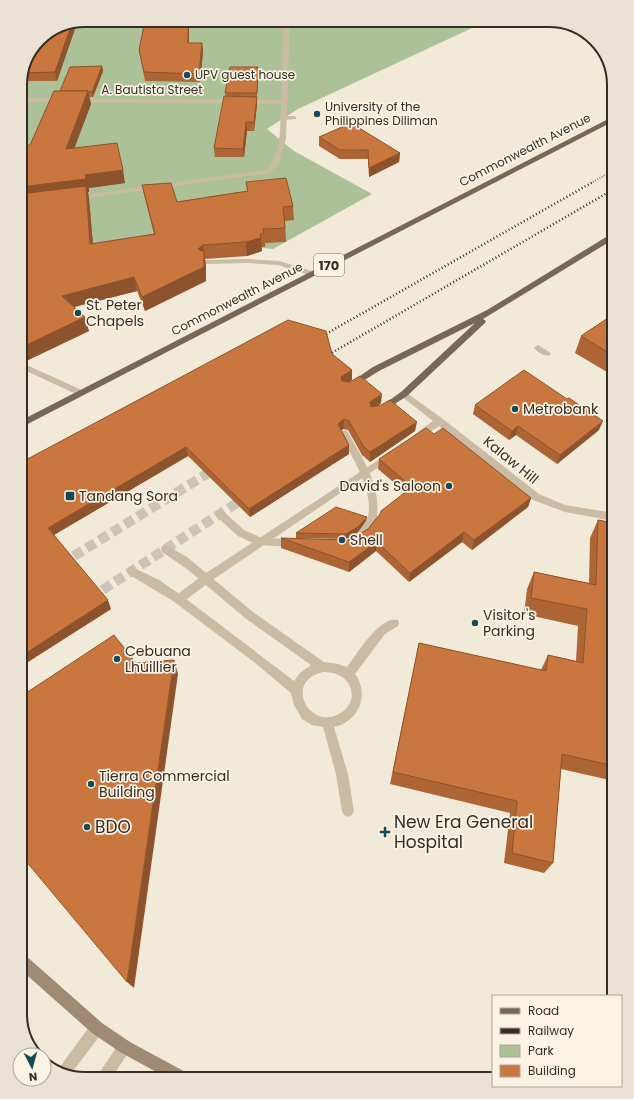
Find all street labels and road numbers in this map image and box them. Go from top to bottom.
street label: A. Bautista Street [101,81,203,98]
street label: Commonwealth Avenue [456,109,594,190]
road number: 170 [314,254,344,276]
street label: Commonwealth Avenue [168,258,306,339]
street label: Kalaw Hill [479,431,543,489]

